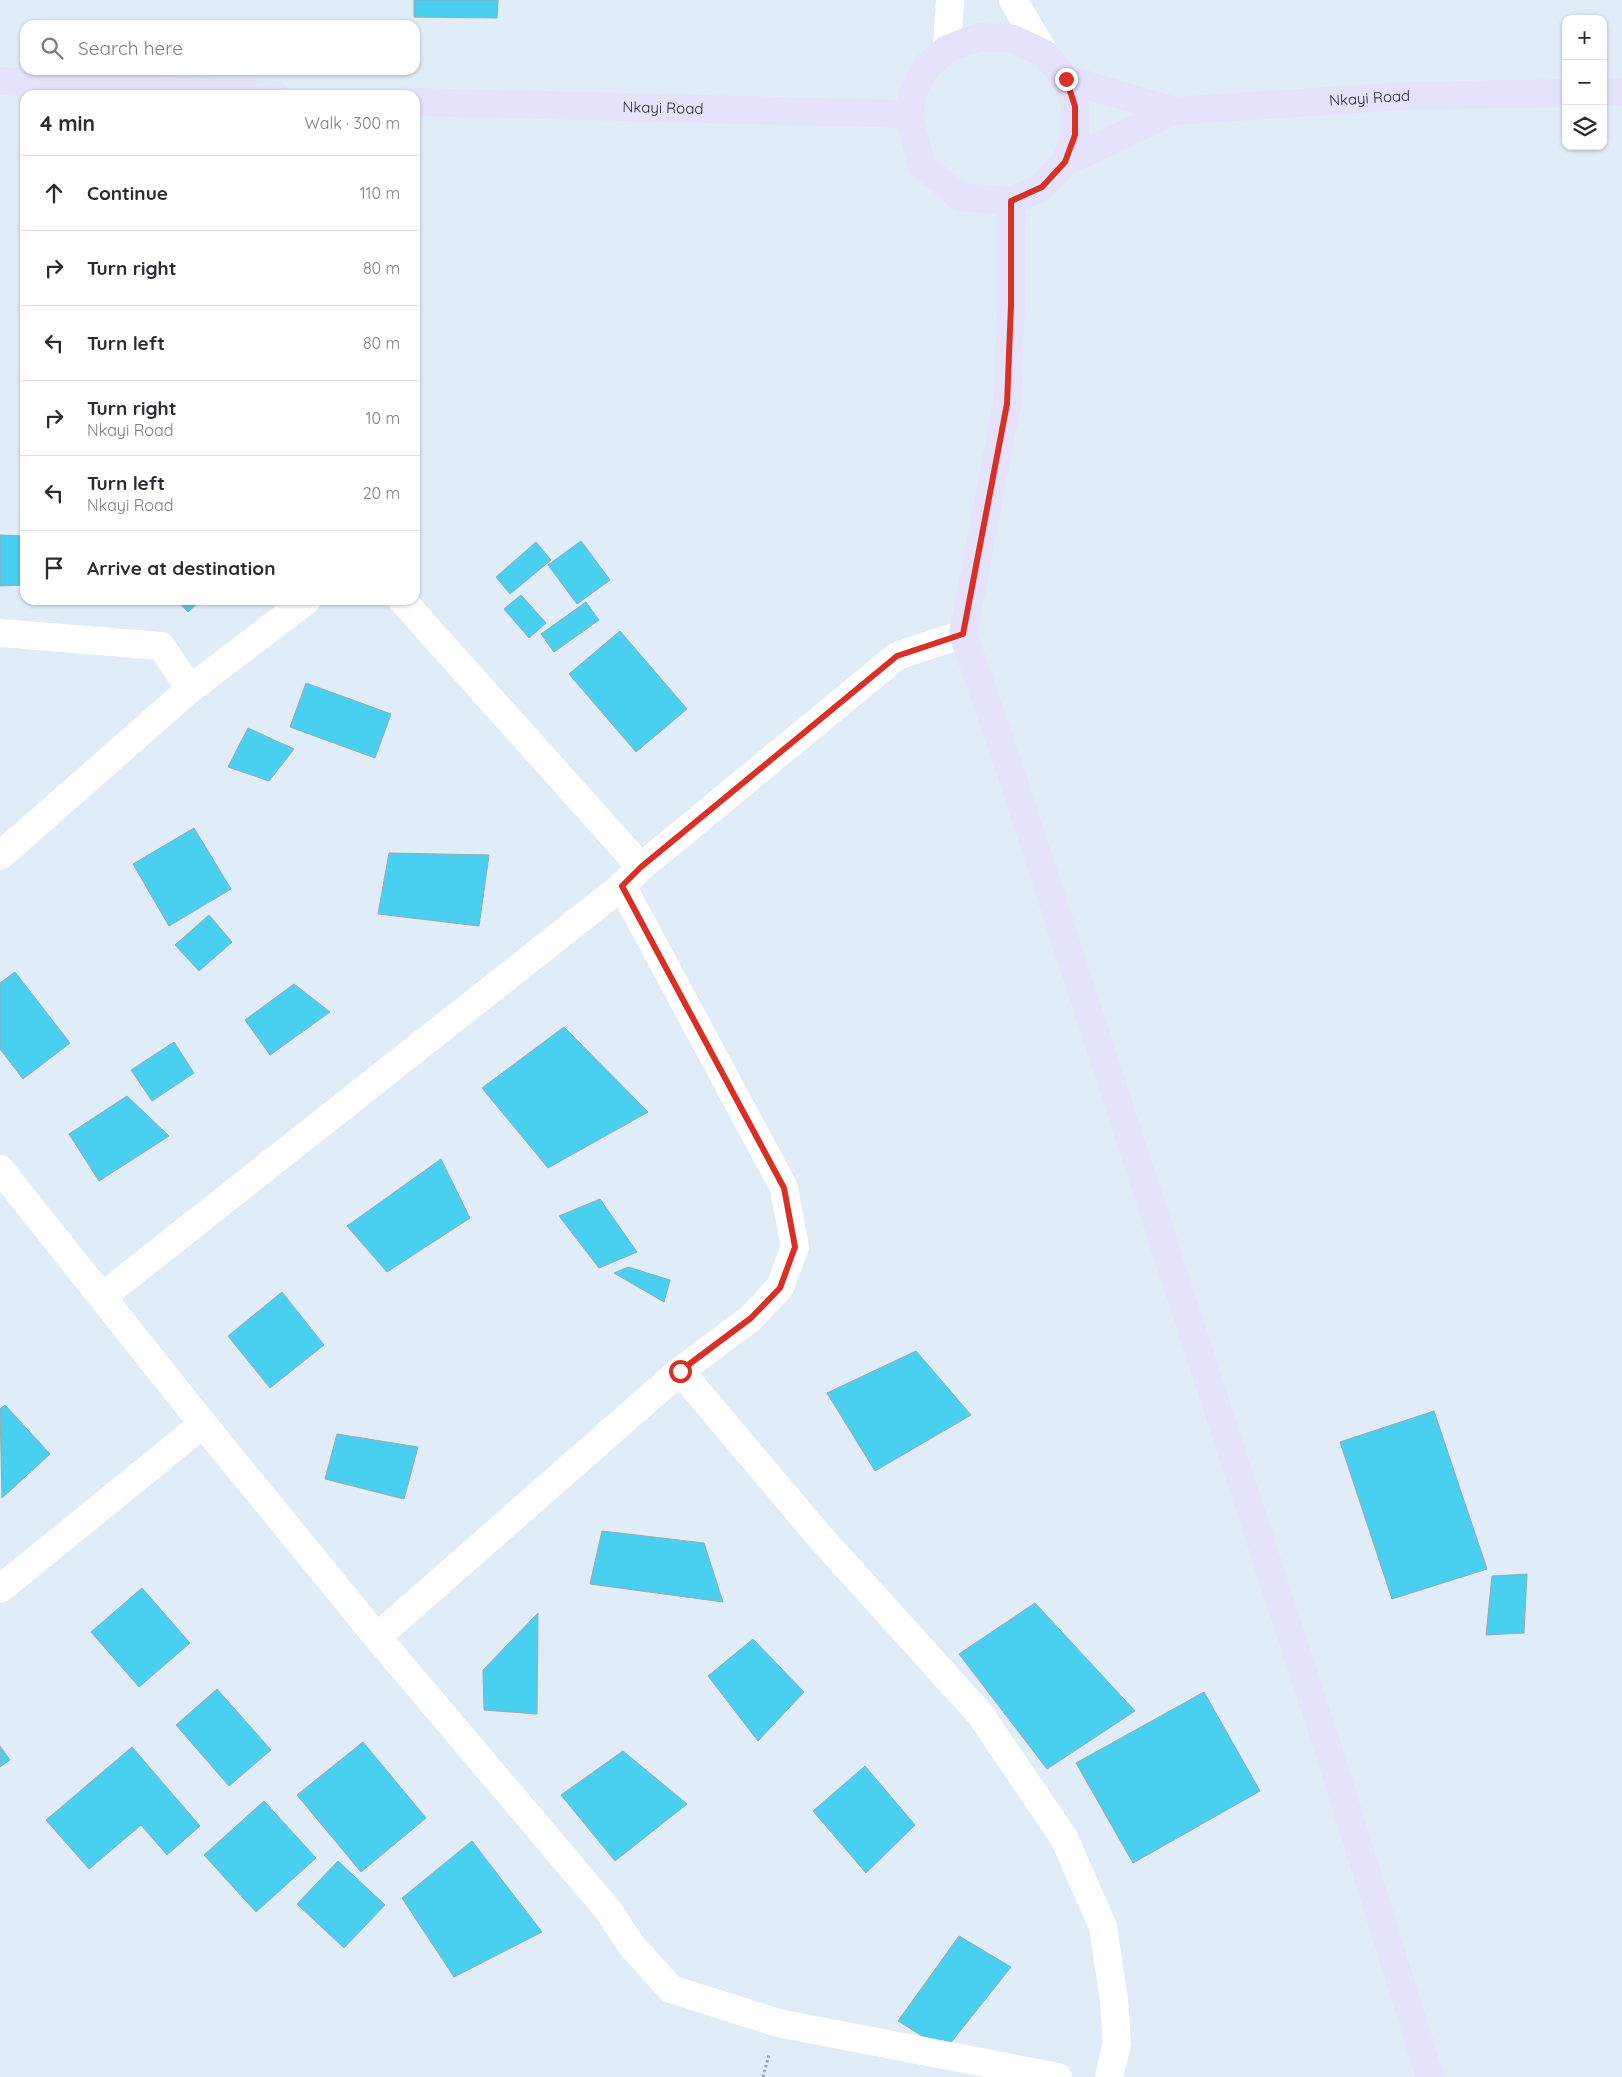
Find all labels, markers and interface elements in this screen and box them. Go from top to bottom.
map controls [1562,15,1607,150]
button: + [1562,15,1607,60]
search box [20,20,420,75]
icon: search [38,34,66,62]
text: Search here [78,36,183,60]
button: − [1562,60,1607,105]
route end [1055,68,1078,91]
street label: Nkayi Road [1328,86,1410,110]
street label: Nkayi Road [622,97,704,118]
button: layers [1562,105,1607,150]
text: 4 min [40,110,95,136]
text: Walk · 300 m [305,113,400,133]
icon: ahead [40,179,68,207]
text: Continue [87,181,168,205]
text: 110 m [360,183,400,203]
icon: right [40,254,68,282]
text: Turn right [87,256,176,280]
text: 80 m [363,258,400,278]
icon: left [40,329,68,357]
text: Turn left [87,331,165,355]
text: 80 m [363,333,400,353]
text: Turn right [87,396,176,420]
icon: right [40,404,68,432]
text: 10 m [366,408,400,428]
text: Nkayi Road [87,420,173,440]
text: Turn left [87,471,165,495]
icon: left [40,479,68,507]
text: 20 m [363,483,400,503]
text: Nkayi Road [87,495,173,515]
icon: arrive [40,554,68,582]
text: Arrive at destination [87,556,276,580]
route start [669,1360,692,1383]

